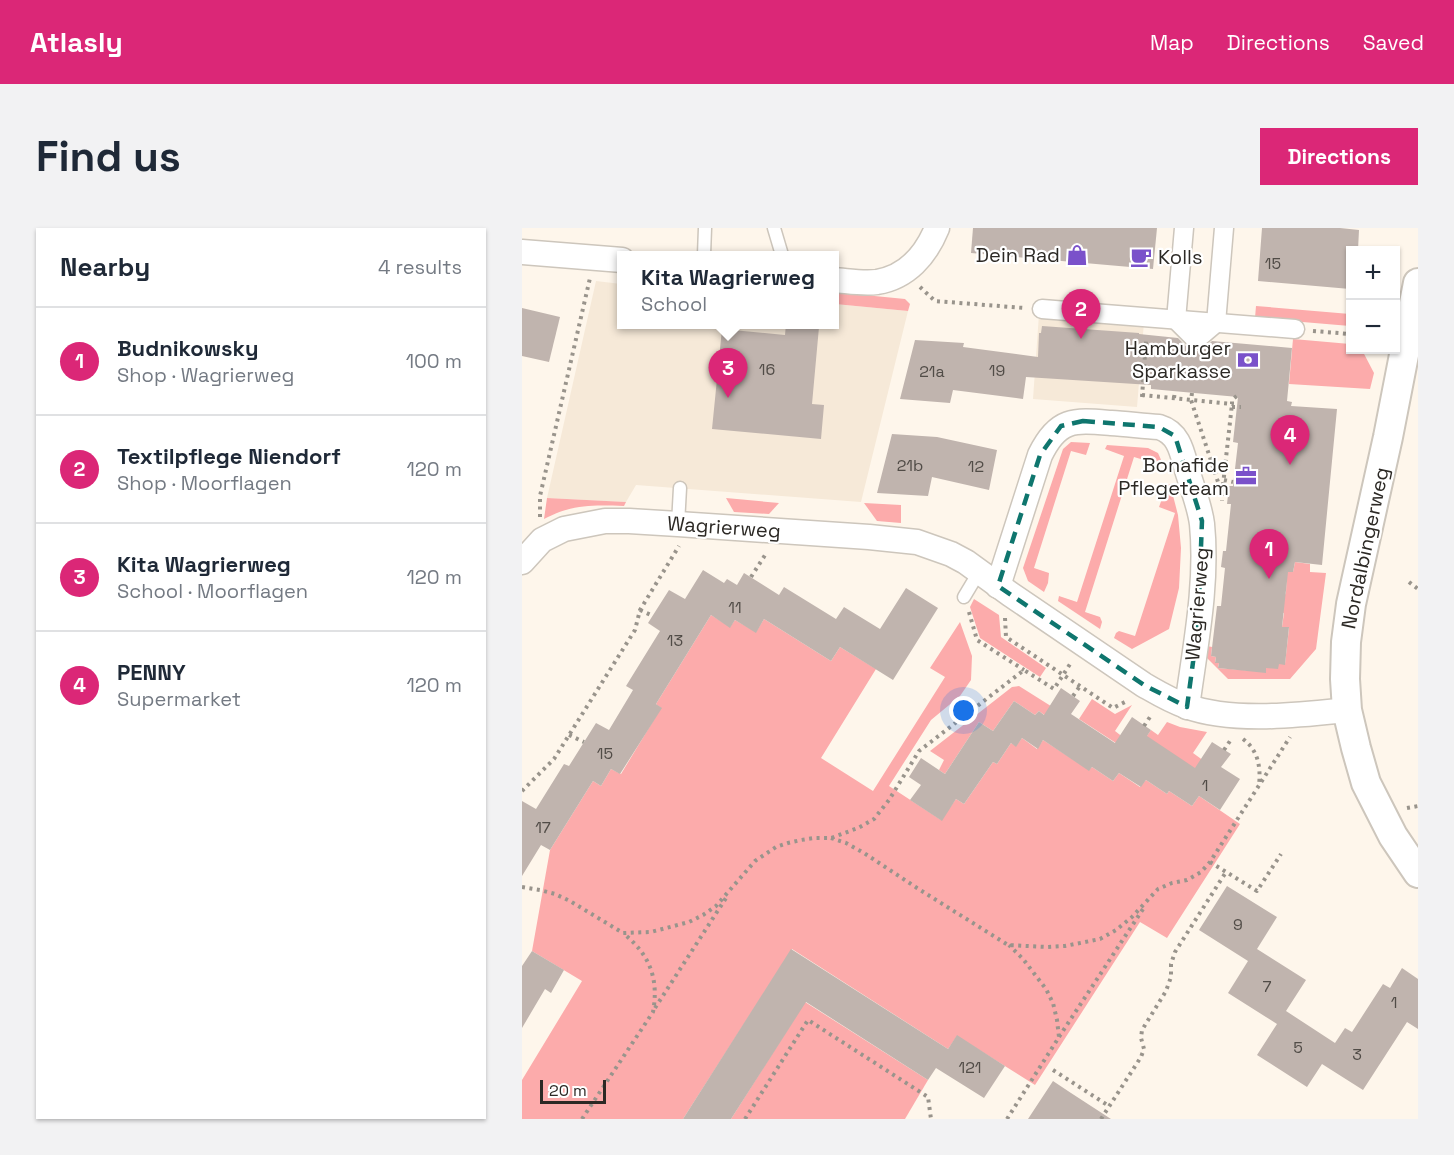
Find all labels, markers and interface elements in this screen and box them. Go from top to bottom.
text: Atlasly [30,24,123,60]
text: Map [1150,29,1194,56]
text: Directions [1227,29,1330,56]
text: Saved [1363,29,1424,56]
button: Directions [1260,128,1418,185]
text: Find us [36,130,181,183]
place label: Dein Rad [976,242,1060,268]
shop icon: Dein Rad [1065,243,1089,267]
place label: Kolls [1158,244,1203,270]
cafe icon: Kolls [1129,245,1153,269]
map controls [1346,246,1400,354]
button: + [1346,246,1400,300]
text: Nearby [60,250,150,284]
popup [617,251,839,329]
house number: 15 [1265,253,1281,274]
text: 4 results [378,254,462,280]
text: Kita Wagrierweg [641,263,815,291]
pin: 2 [1062,290,1100,339]
text: School [641,291,707,317]
button: − [1346,300,1400,354]
text: Budnikowsky [117,334,259,362]
place label: Hamburger Sparkasse [1125,335,1231,384]
text: 1 [75,348,84,374]
text: 100 m [406,348,462,374]
pin: 3 [708,348,748,398]
bank icon: Hamburger Sparkasse [1236,348,1260,372]
house number: 16 [759,359,775,380]
house number: 19 [989,360,1005,381]
house number: 21a [919,361,945,382]
text: Shop · Wagrierweg [117,362,294,388]
pin: 4 [1270,416,1310,465]
text: Textilpflege Niendorf [117,442,341,470]
place label: Bonafide Pflegeteam [1118,452,1229,501]
house number: 21b [897,455,923,476]
text: 2 [74,456,85,482]
text: 120 m [406,456,462,482]
house number: 12 [968,456,984,477]
office icon: Bonafide Pflegeteam [1234,464,1258,488]
street label: Nordalbingerweg [1335,465,1395,631]
text: Shop · Moorflagen [117,470,292,496]
street label: Wagrierweg [666,510,782,544]
pin: 1 [1250,530,1288,579]
street label: Wagrierweg [1179,546,1215,662]
text: Kita Wagrierweg [117,550,291,578]
text: 3 [73,564,86,590]
text: 120 m [406,564,462,590]
text: School · Moorflagen [117,578,308,604]
house number: 11 [728,597,742,618]
house number: 13 [667,630,683,651]
text: PENNY [117,658,186,686]
text: 4 [73,672,86,698]
text: 120 m [406,672,462,698]
text: Supermarket [117,686,241,712]
your location [949,696,978,725]
house number: 15 [597,743,613,764]
house number: 1 [1202,775,1208,796]
house number: 17 [535,817,551,838]
house number: 9 [1233,914,1243,935]
house number: 7 [1262,976,1272,997]
house number: 1 [1391,992,1397,1013]
house number: 5 [1293,1037,1303,1058]
house number: 3 [1352,1044,1362,1065]
house number: 121 [958,1057,982,1078]
scale bar [540,1077,606,1104]
text: 20 m [549,1080,587,1101]

